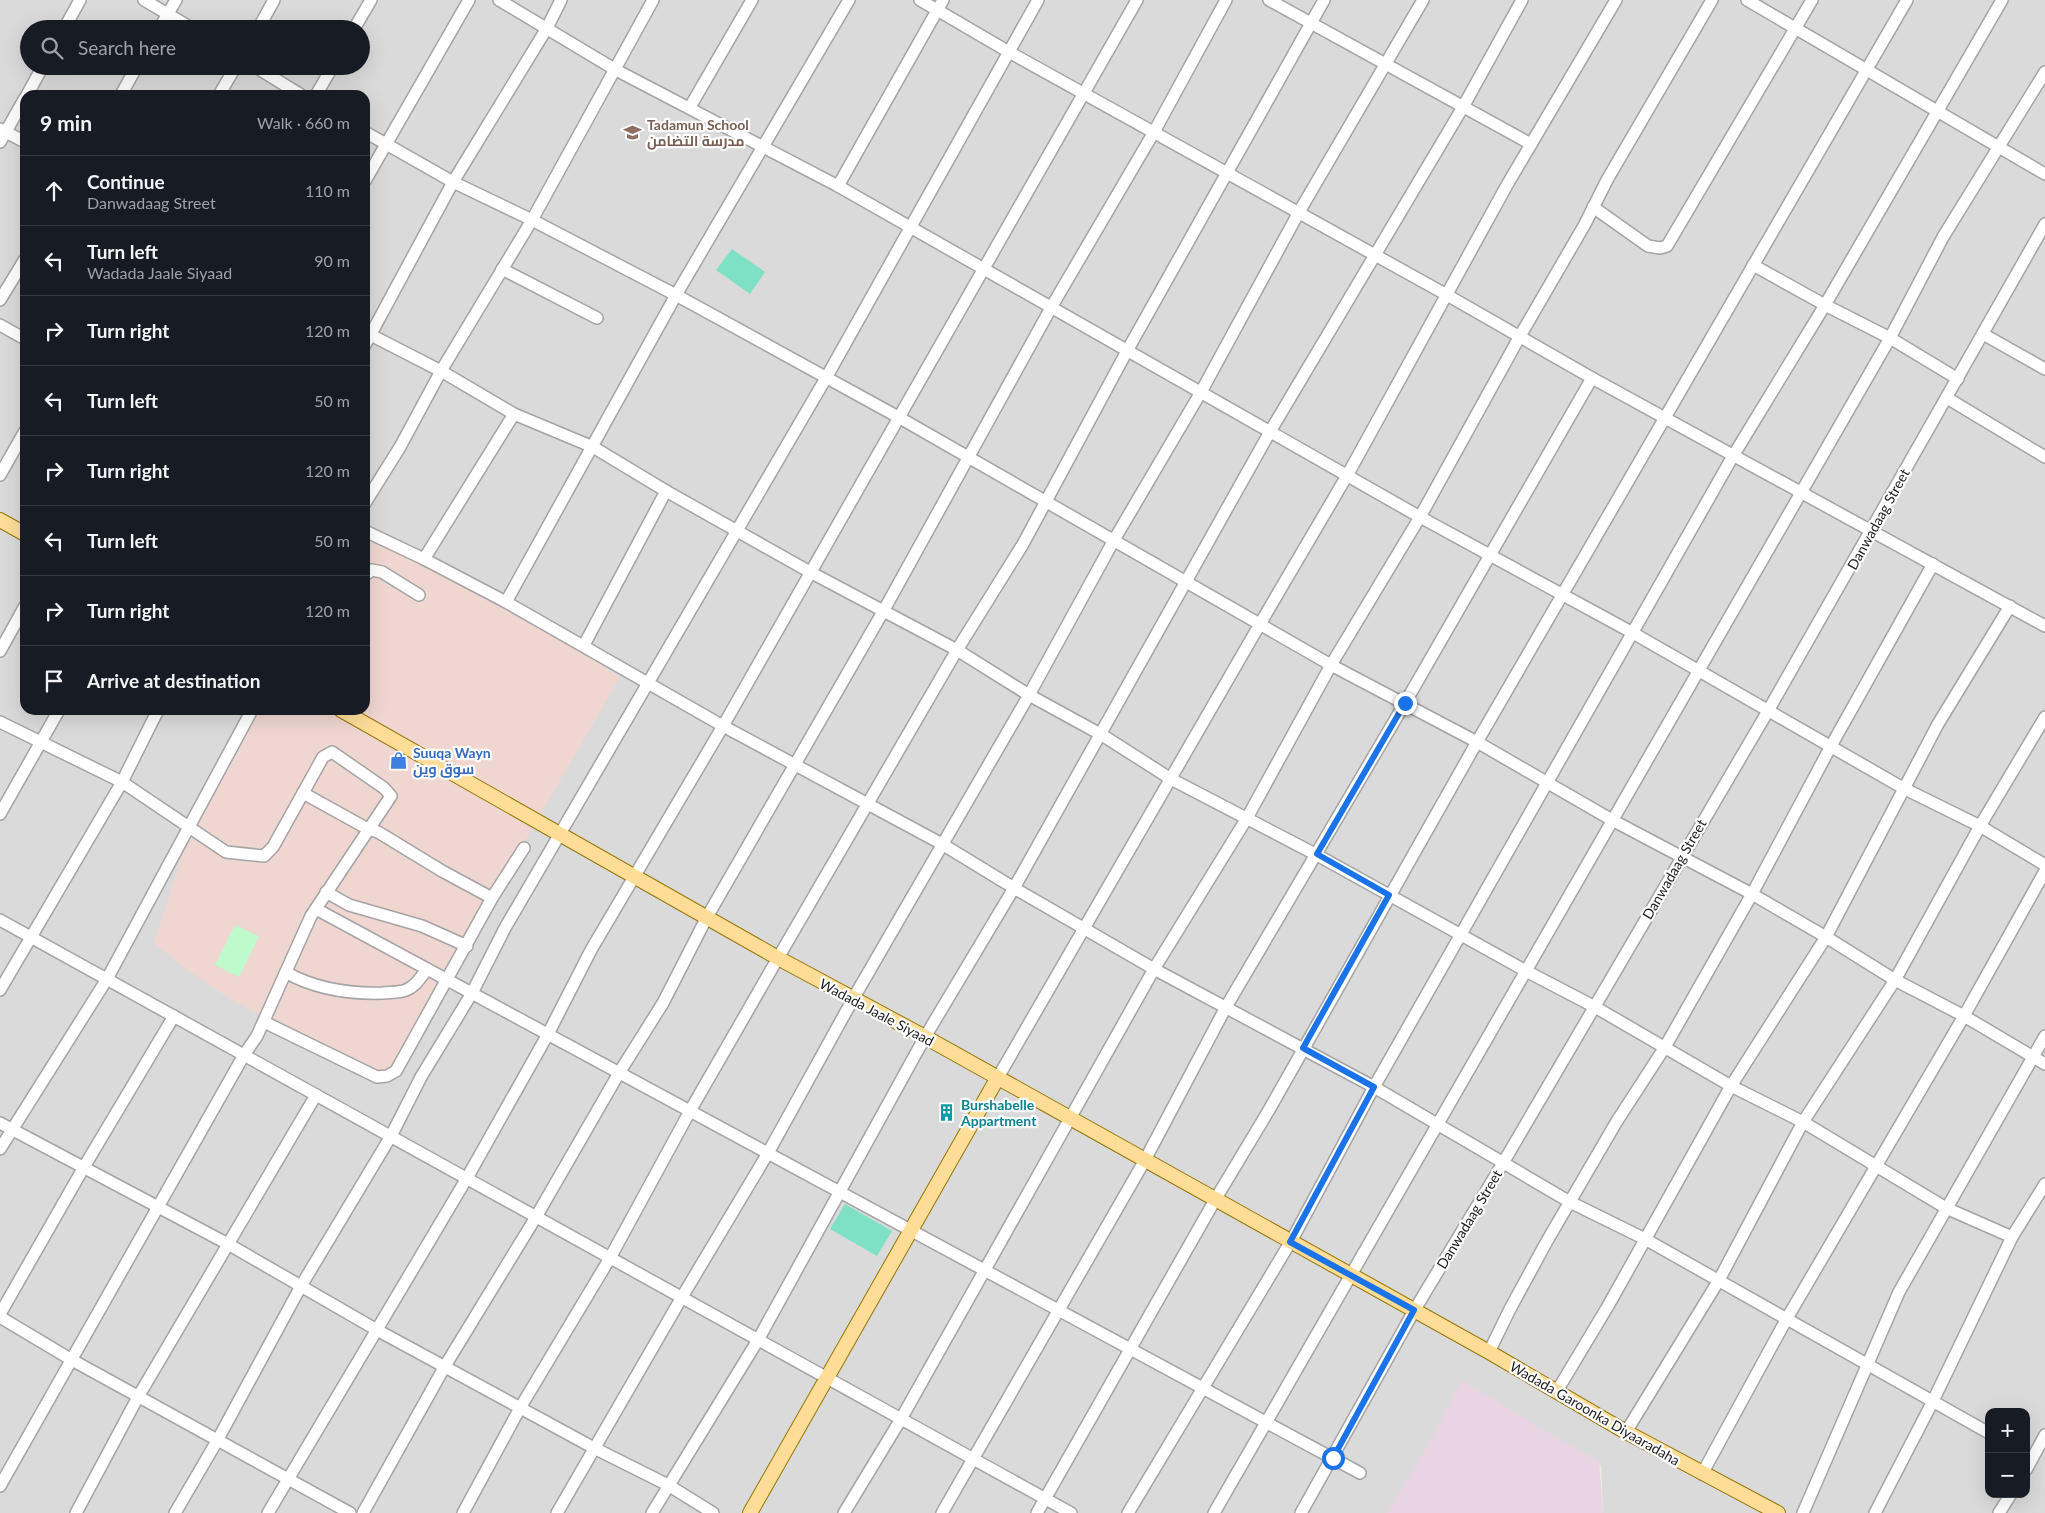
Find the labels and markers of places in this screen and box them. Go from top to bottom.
place label: Tadamun School مدرسة التضامن [647,116,749,150]
school or university icon: Tadamun School مدرسة التضامن [623,122,643,142]
place label: Suuqa Wayn سوق وين [413,744,491,778]
shop icon: Suuqa Wayn سوق وين [389,750,409,770]
place label: Burshabelle Appartment [960,1096,1037,1129]
building icon: Burshabelle Appartment [937,1102,957,1122]

